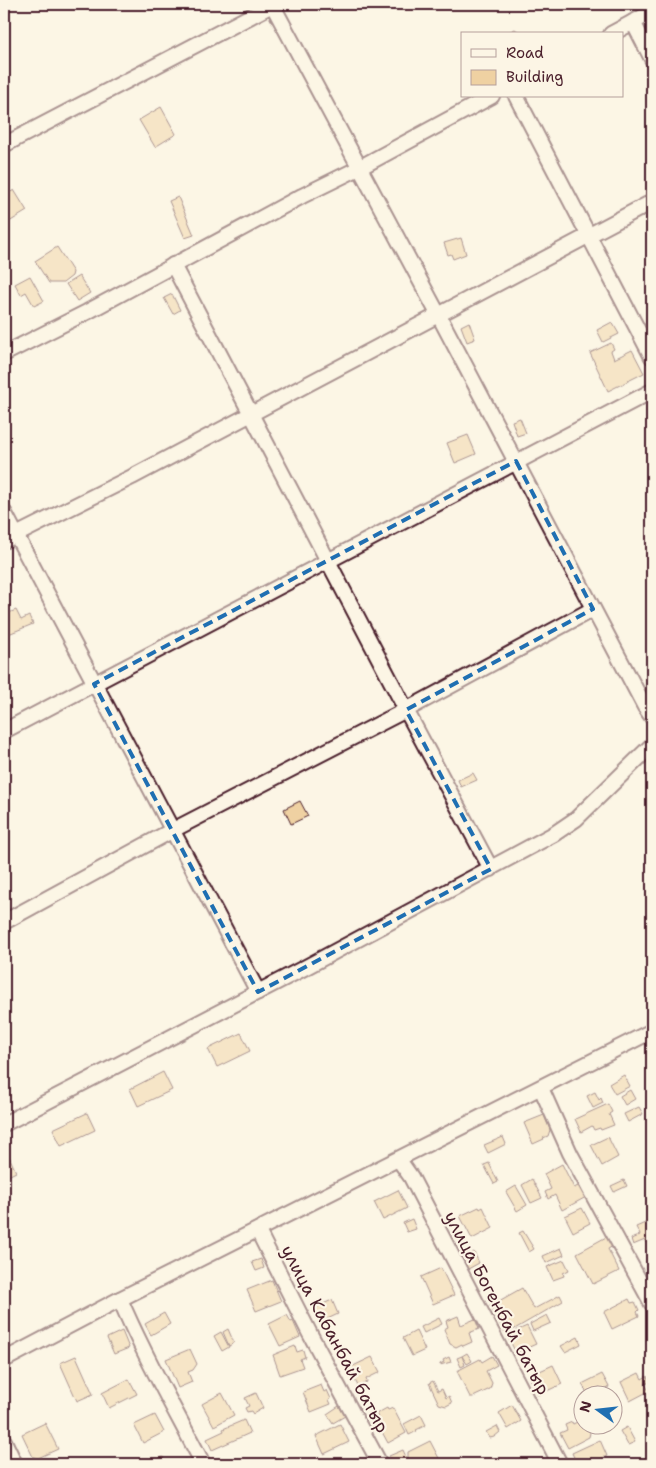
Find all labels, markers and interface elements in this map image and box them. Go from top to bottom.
legend [461,32,624,98]
text: Road [506,43,544,63]
text: Building [506,67,563,87]
street label: улица Богенбай батыр [438,1207,556,1399]
street label: улица Кабанбай батыр [275,1241,395,1437]
north arrow [574,1386,624,1436]
text: N [575,1399,596,1414]

